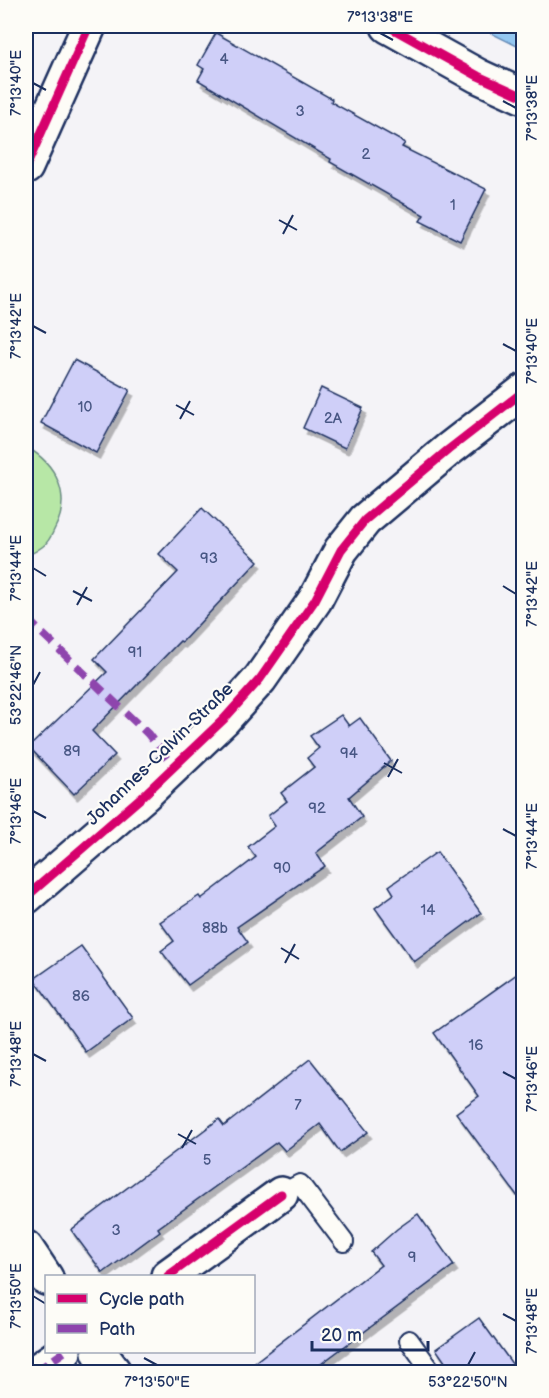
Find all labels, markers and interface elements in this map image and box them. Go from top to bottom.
text: 7°13'38"E [347,8,413,27]
text: 7°13'40"E [7,50,26,116]
house number: 4 [219,50,229,69]
text: 7°13'38"E [523,75,542,141]
house number: 3 [295,102,305,121]
house number: 2 [362,145,371,164]
house number: 1 [450,196,456,215]
text: 7°13'42"E [7,293,26,359]
text: 7°13'40"E [523,318,542,384]
house number: 10 [78,398,92,417]
house number: 2A [324,409,343,428]
text: 7°13'44"E [7,535,26,601]
house number: 93 [200,549,218,568]
text: 7°13'42"E [523,561,542,627]
house number: 91 [128,643,142,662]
text: 53°22'46"N [7,645,26,725]
street label: Johannes-Calvin-Straße [82,678,238,830]
house number: 89 [63,742,81,761]
house number: 94 [340,744,358,763]
text: 7°13'46"E [7,778,26,844]
house number: 92 [308,799,326,818]
text: 7°13'44"E [523,803,542,869]
house number: 90 [273,859,291,878]
house number: 14 [421,901,435,920]
house number: 88b [202,919,229,938]
house number: 86 [72,987,90,1006]
text: 7°13'48"E [7,1021,26,1087]
house number: 16 [469,1036,483,1055]
text: 7°13'46"E [523,1046,542,1112]
house number: 7 [294,1096,302,1115]
house number: 5 [203,1151,211,1170]
house number: 3 [111,1221,121,1240]
house number: 9 [408,1248,416,1267]
text: 7°13'50"E [7,1263,26,1329]
legend [45,1275,255,1353]
text: 7°13'48"E [523,1288,542,1354]
text: Cycle path [99,1289,185,1310]
scale bar [312,1314,428,1352]
text: Path [99,1319,135,1340]
text: 20 m [321,1325,362,1346]
text: 7°13'50"E [124,1373,190,1392]
text: 53°22'50"N [428,1373,508,1392]

